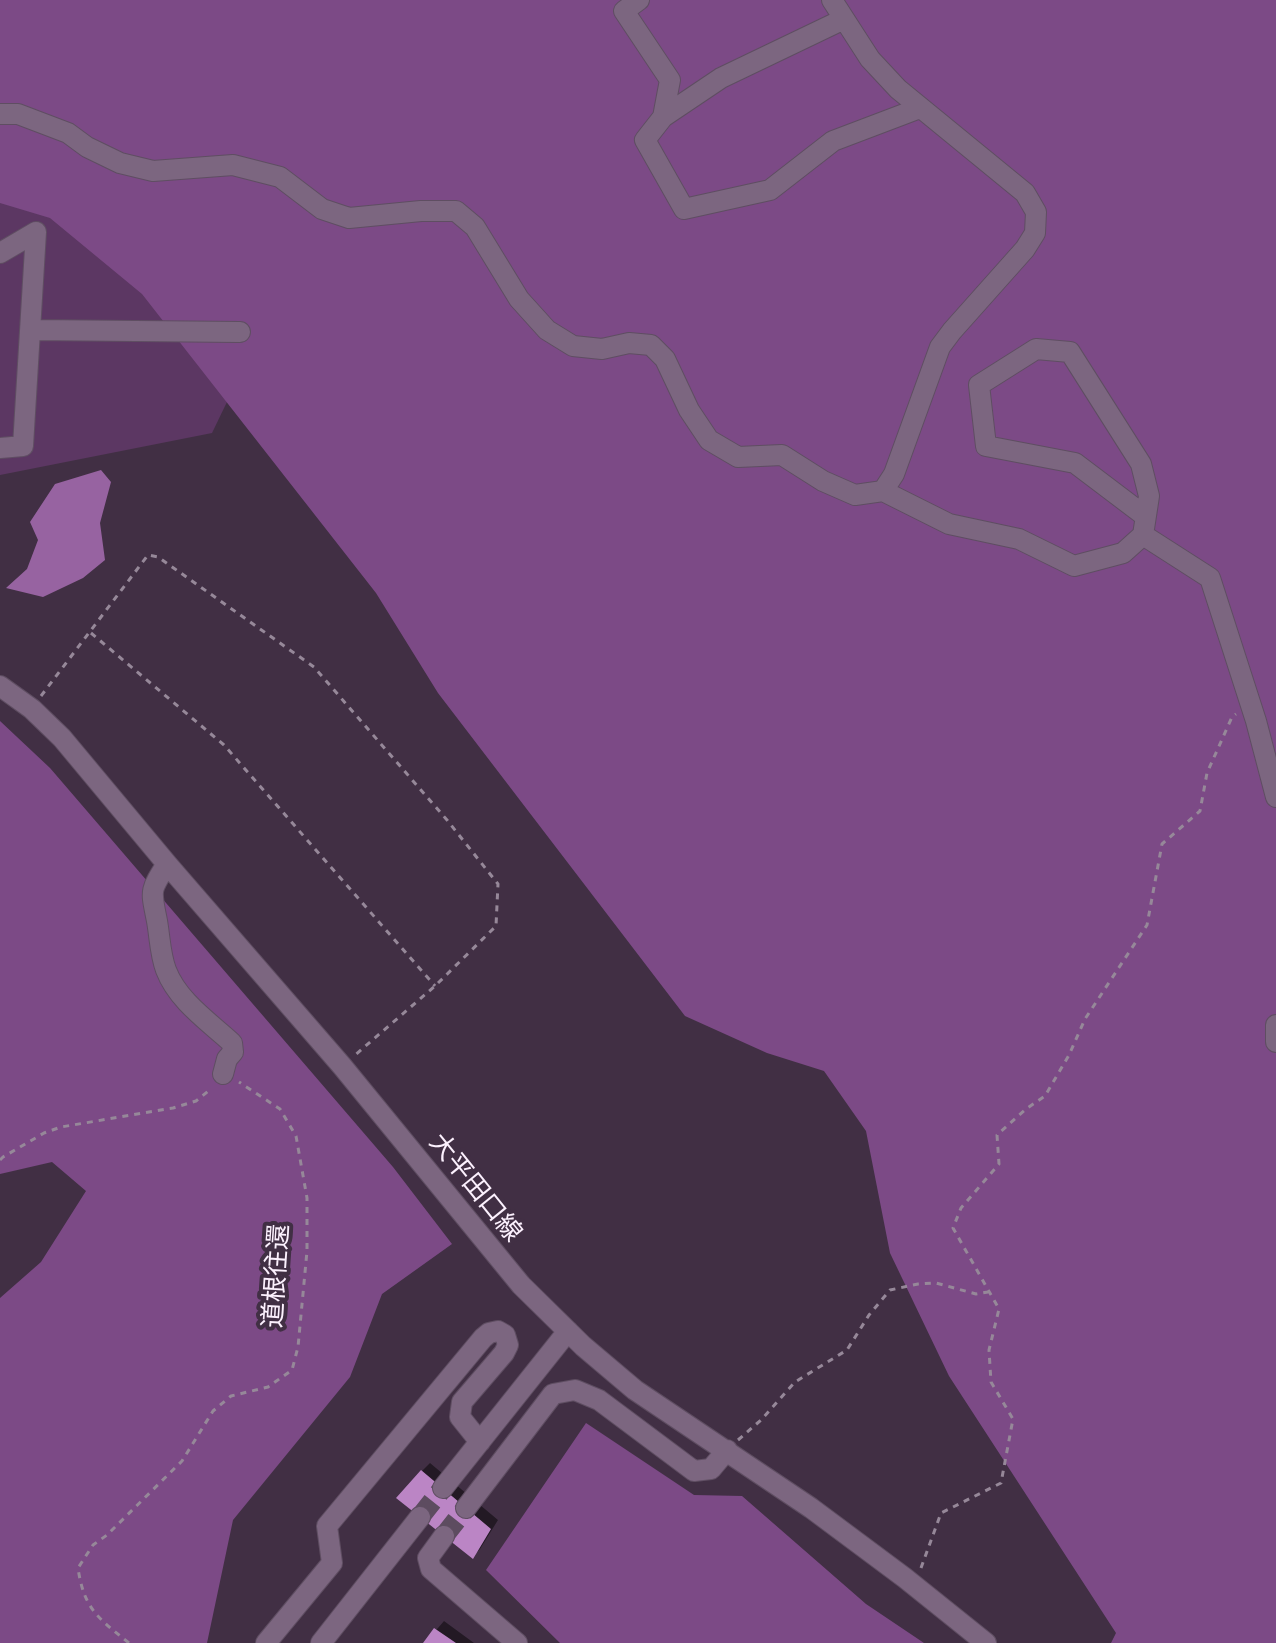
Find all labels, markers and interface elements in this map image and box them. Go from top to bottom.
street label: 大平田口線 [422,1128,528,1248]
street label: 道根往還 [258,1223,296,1329]

